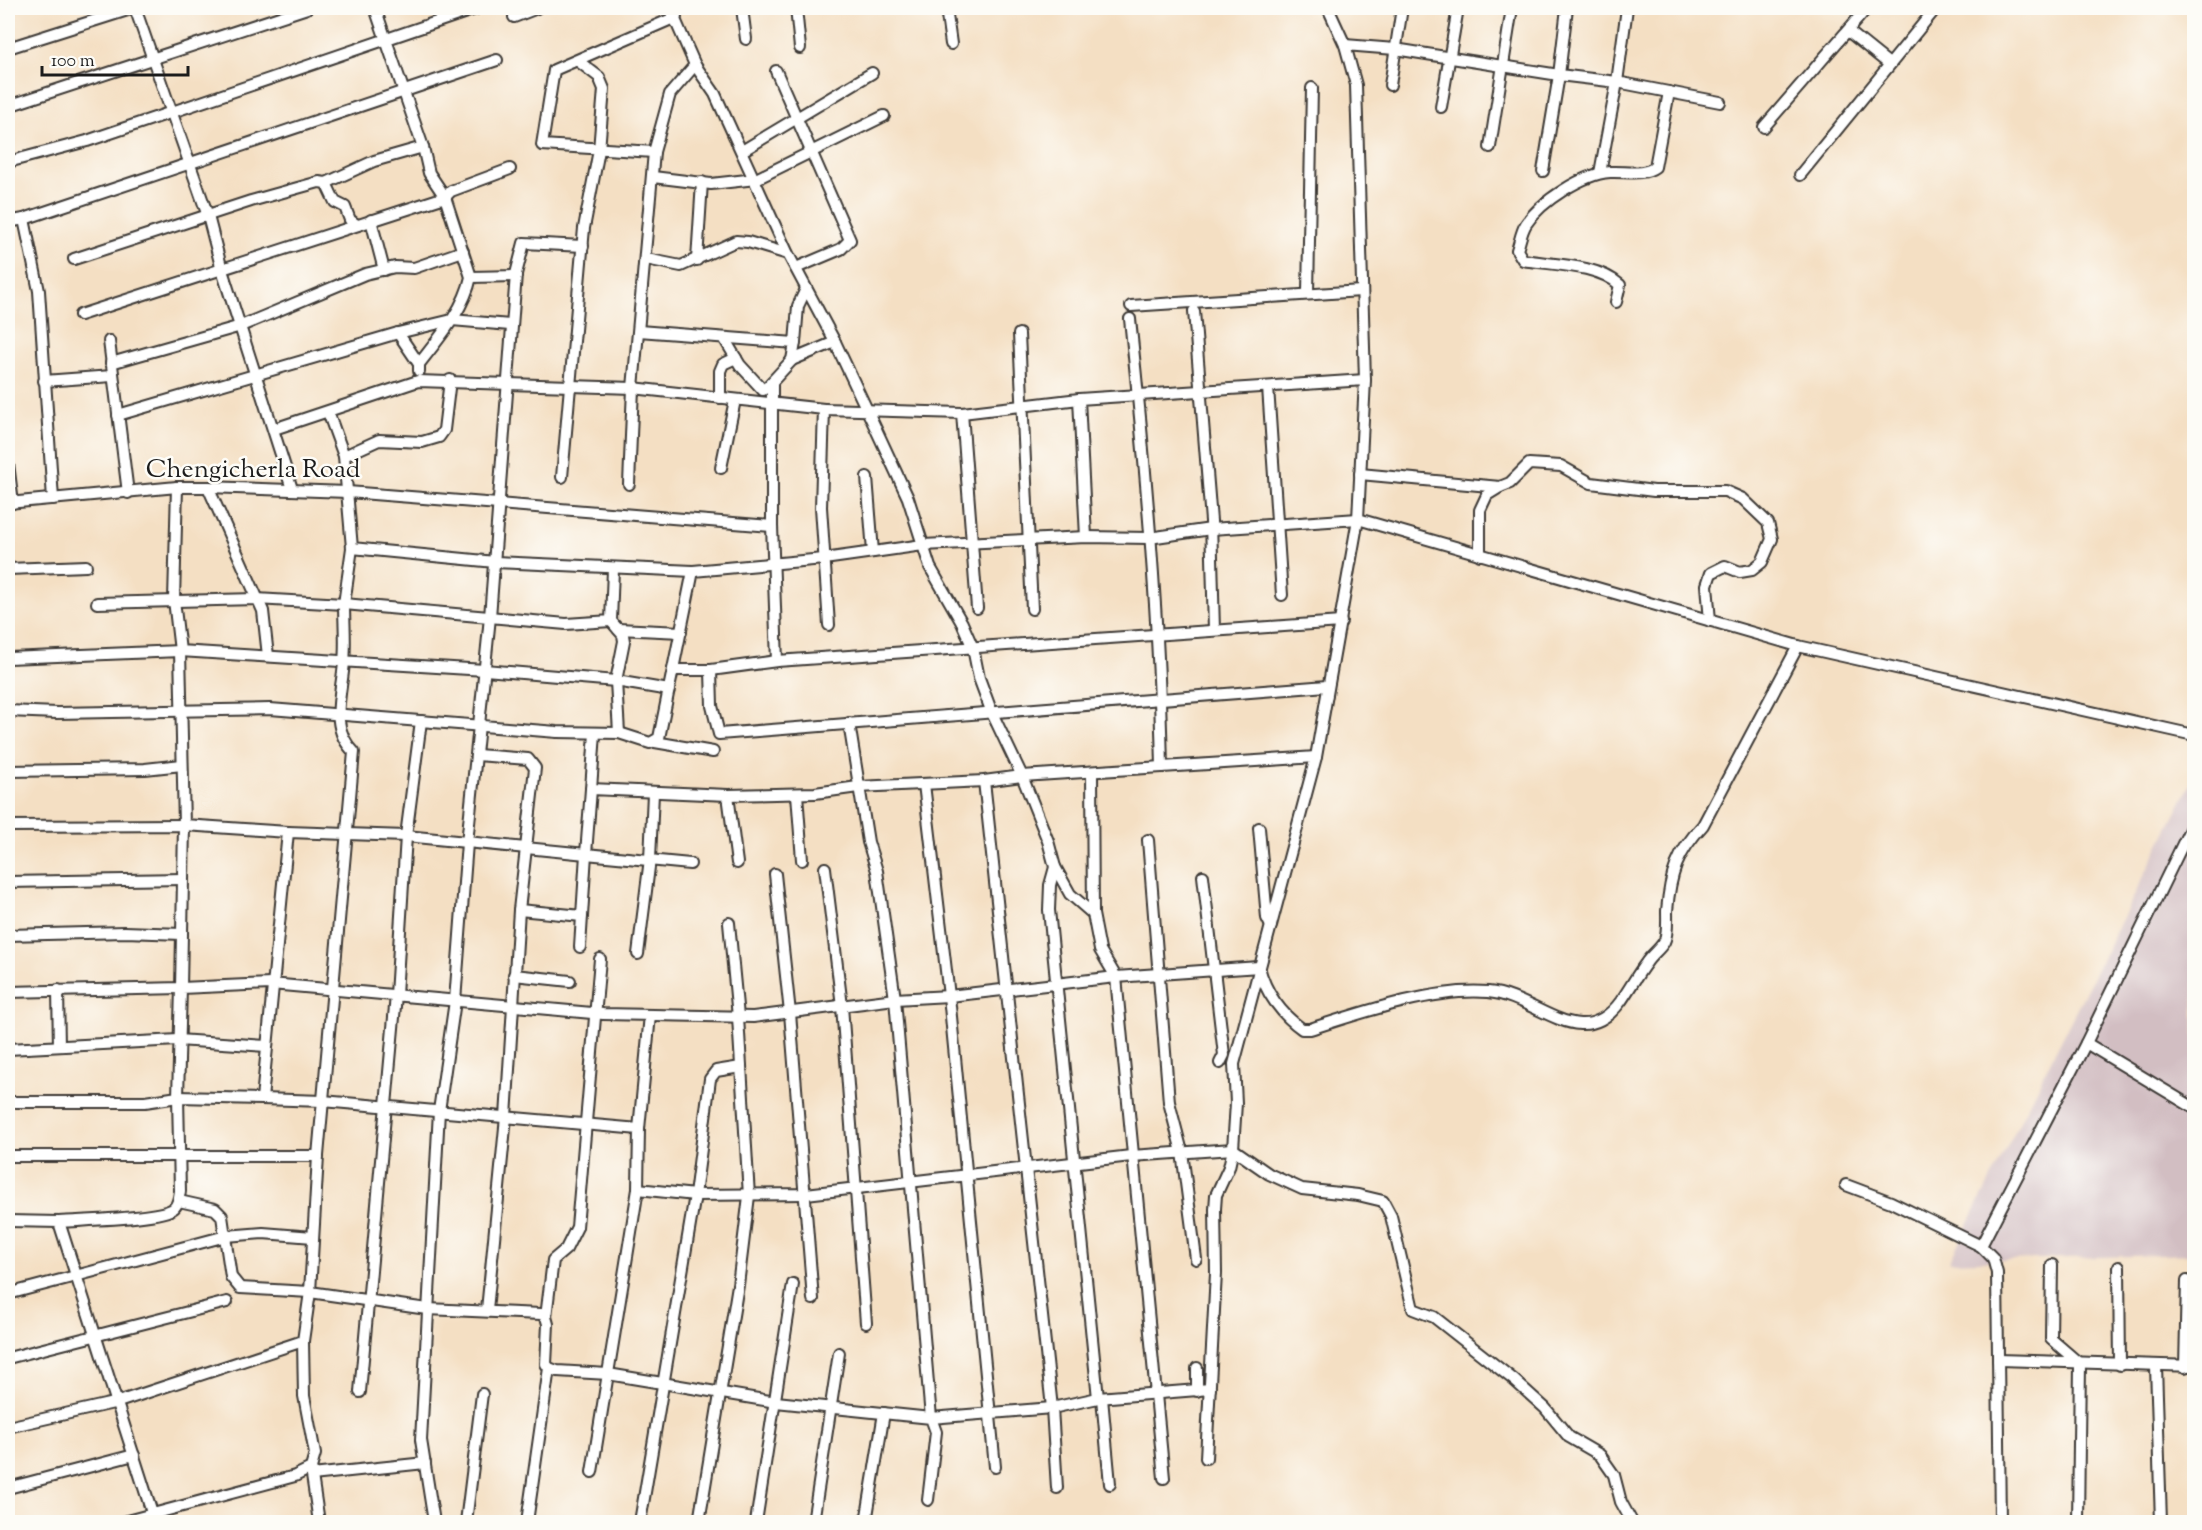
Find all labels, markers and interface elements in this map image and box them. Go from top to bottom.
scale bar [42,39,188,77]
text: 100 m [51,49,95,75]
street label: Chengicherla Road [146,452,361,489]

